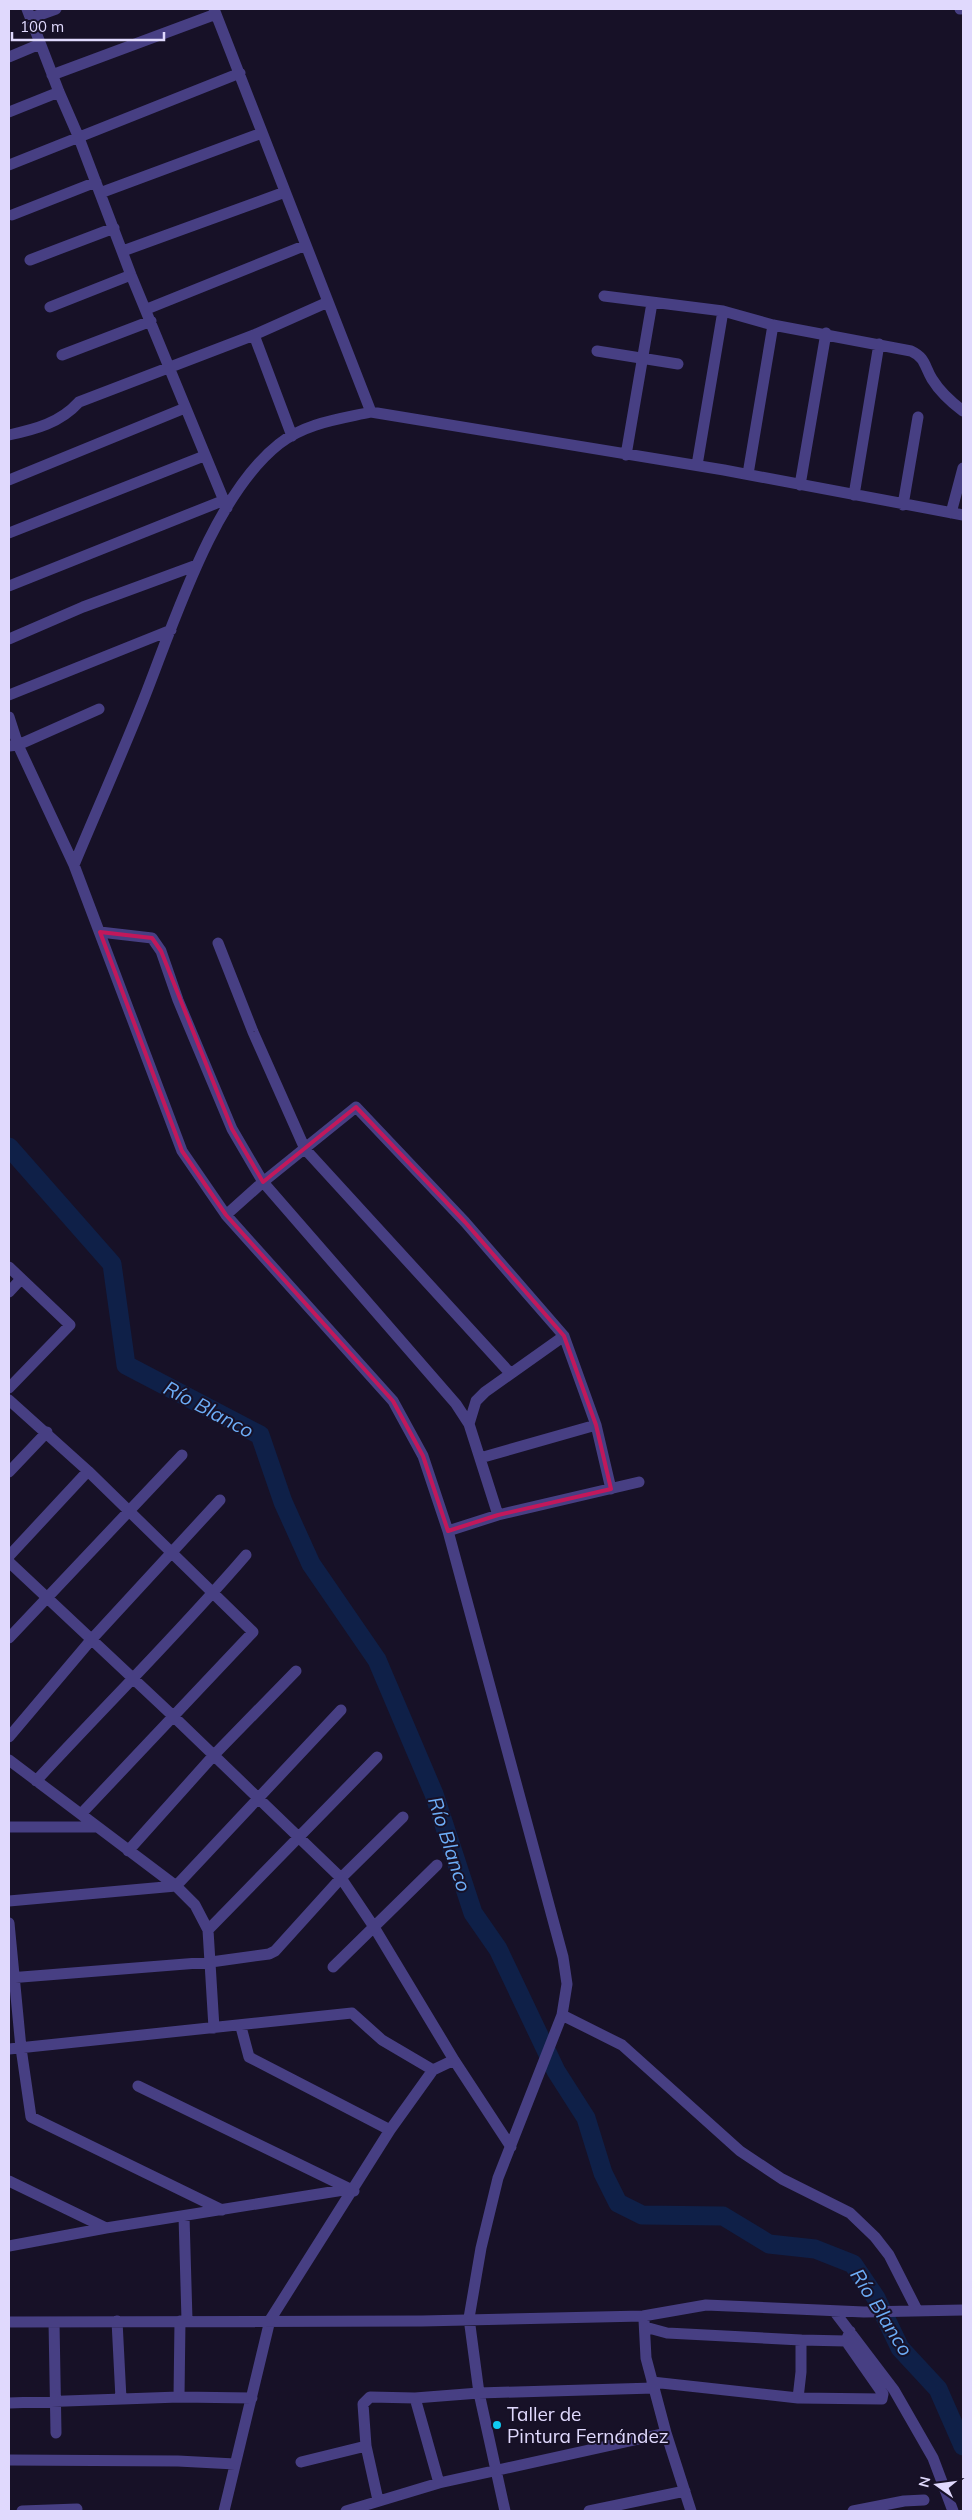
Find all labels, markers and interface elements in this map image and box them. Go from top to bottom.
scale bar [12,10,165,42]
text: 100 m [20,17,64,36]
water label: Río Blanco [160,1375,258,1443]
water label: Río Blanco [423,1793,477,1895]
water label: Río Blanco [845,2264,919,2360]
place label: Taller de Pintura Fernández [507,2402,669,2448]
marker: Taller de Pintura Fernández [491,2419,503,2431]
north arrow [912,2460,962,2510]
text: N [914,2475,934,2489]

